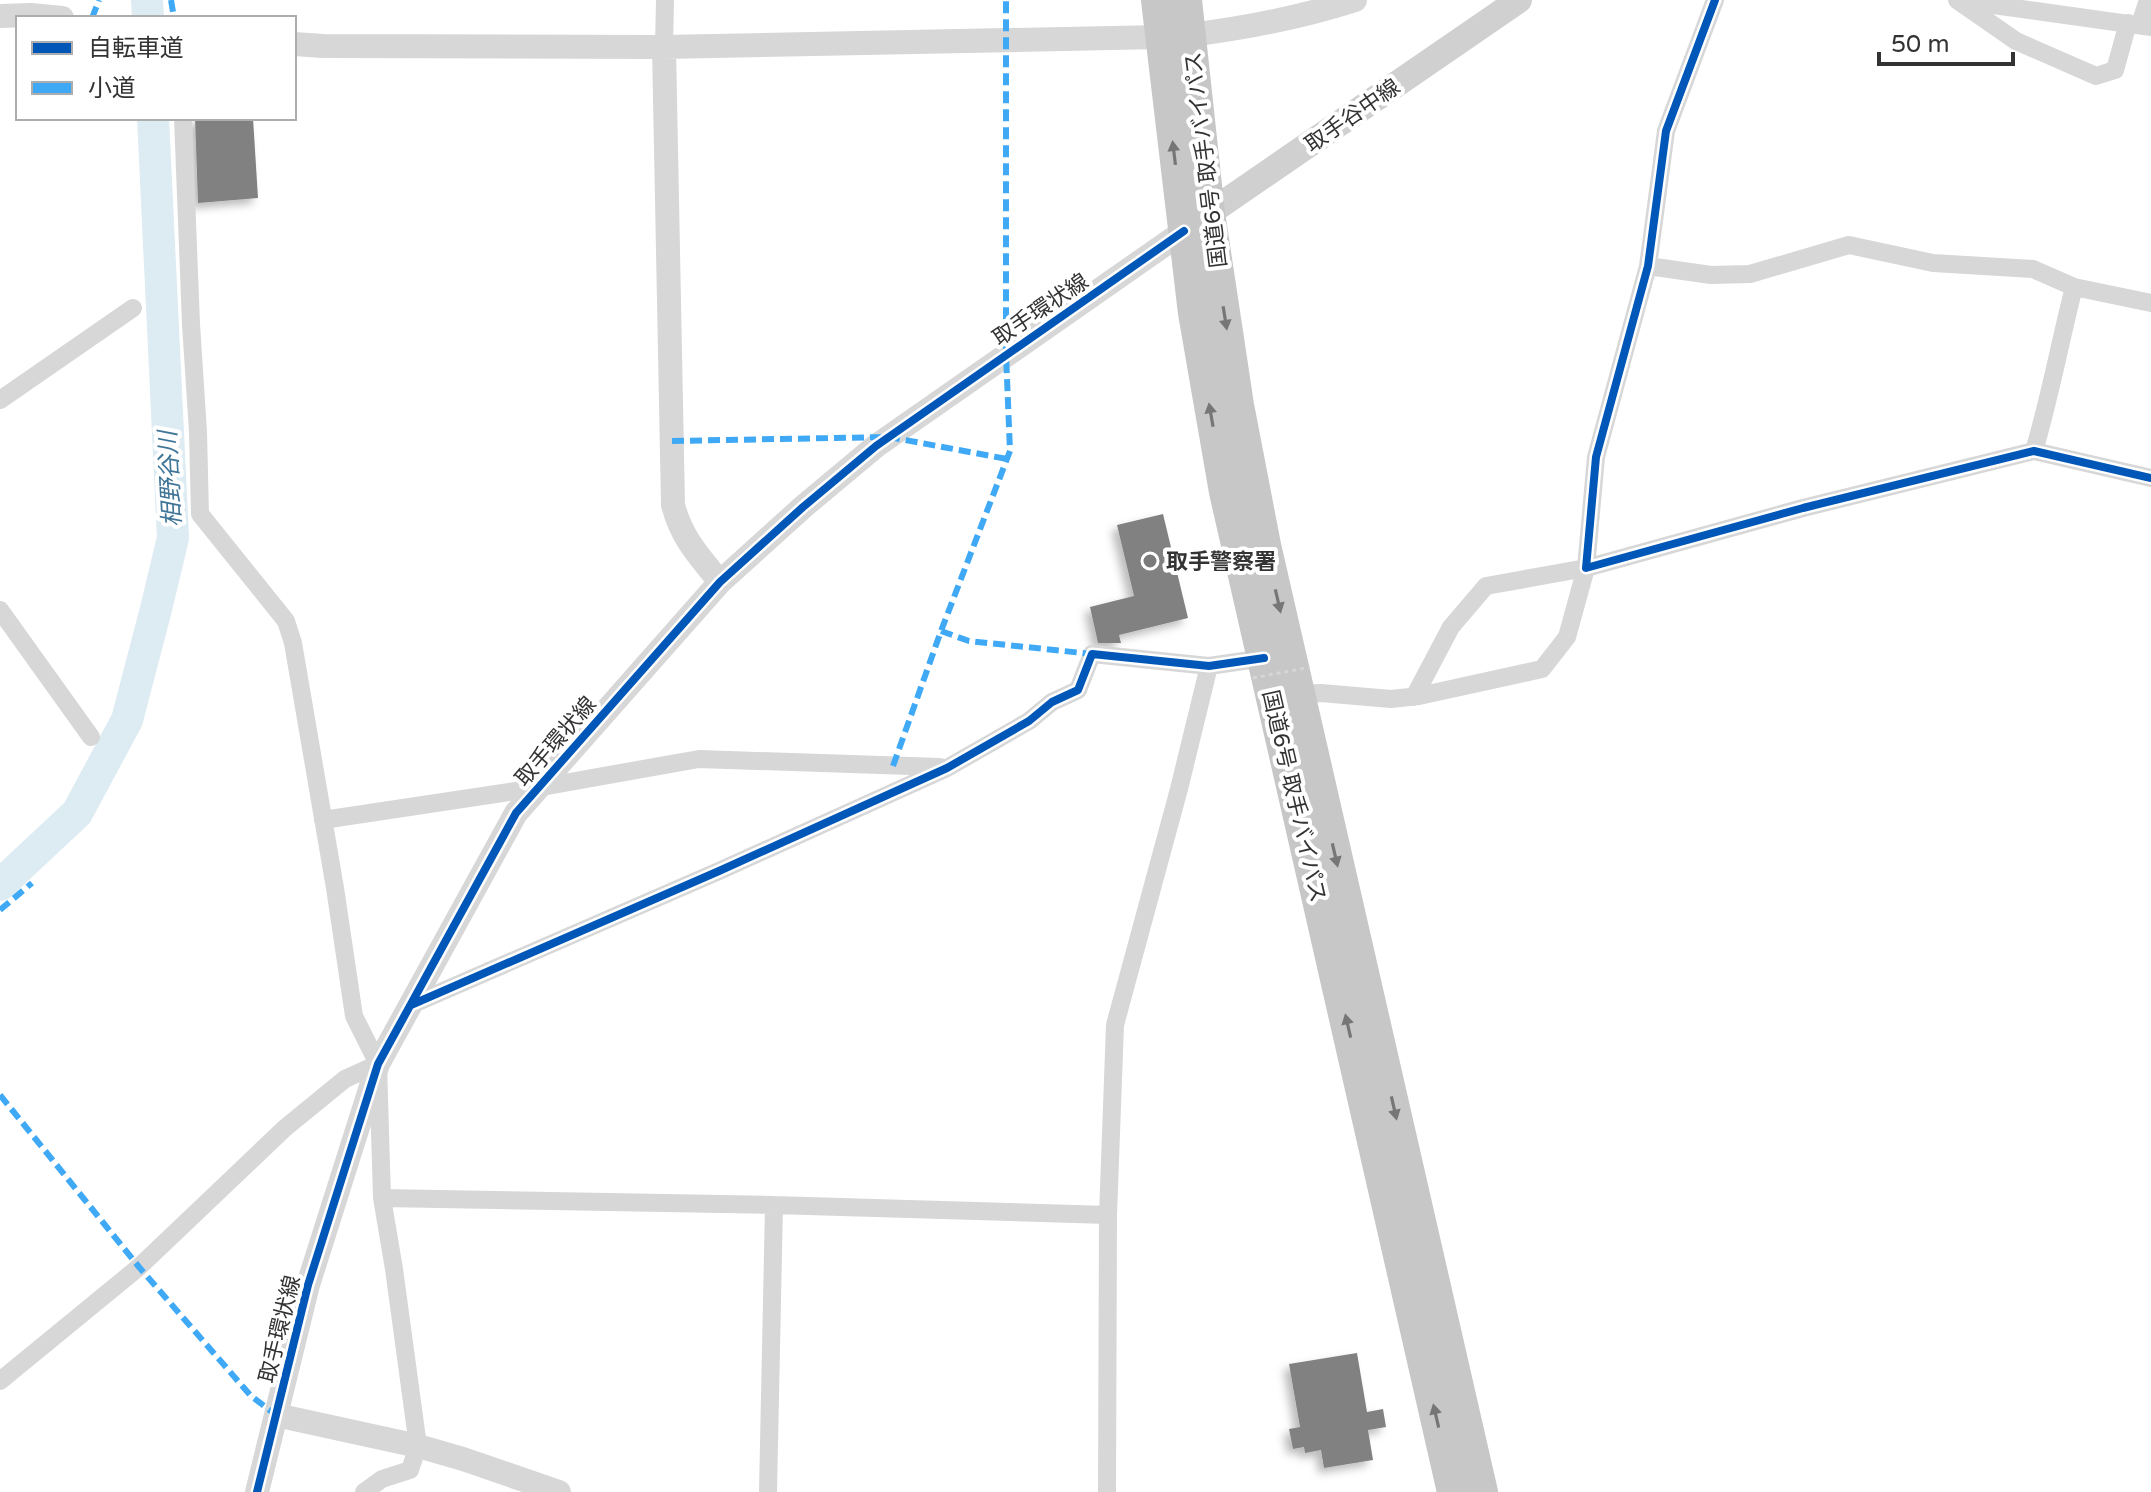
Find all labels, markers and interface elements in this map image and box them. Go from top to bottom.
legend [16,16,296,120]
scale bar [1879,16,2013,66]
text: 50 m [1891,30,1949,59]
text: 自転車道 [88,34,184,63]
street label: 国道6号 取手バイパス [1180,51,1232,269]
text: 小道 [88,74,136,103]
street label: 取手谷中線 [1300,74,1405,158]
one-way arrow [1168,140,1181,165]
street label: 取手環状線 [988,268,1093,351]
one-way arrow [1219,306,1232,331]
one-way arrow [1205,403,1217,428]
water label: 相野谷川 [153,427,187,528]
place label: 取手警察署 [1166,549,1276,575]
marker: 取手警察署 [1141,552,1159,570]
one-way arrow [1272,589,1284,614]
street label: 国道6号 取手バイパス [1257,688,1331,905]
street label: 取手環状線 [510,692,602,792]
one-way arrow [1329,842,1342,867]
one-way arrow [1341,1013,1354,1038]
one-way arrow [1388,1095,1401,1120]
street label: 取手環状線 [254,1273,306,1386]
one-way arrow [1429,1403,1442,1428]

